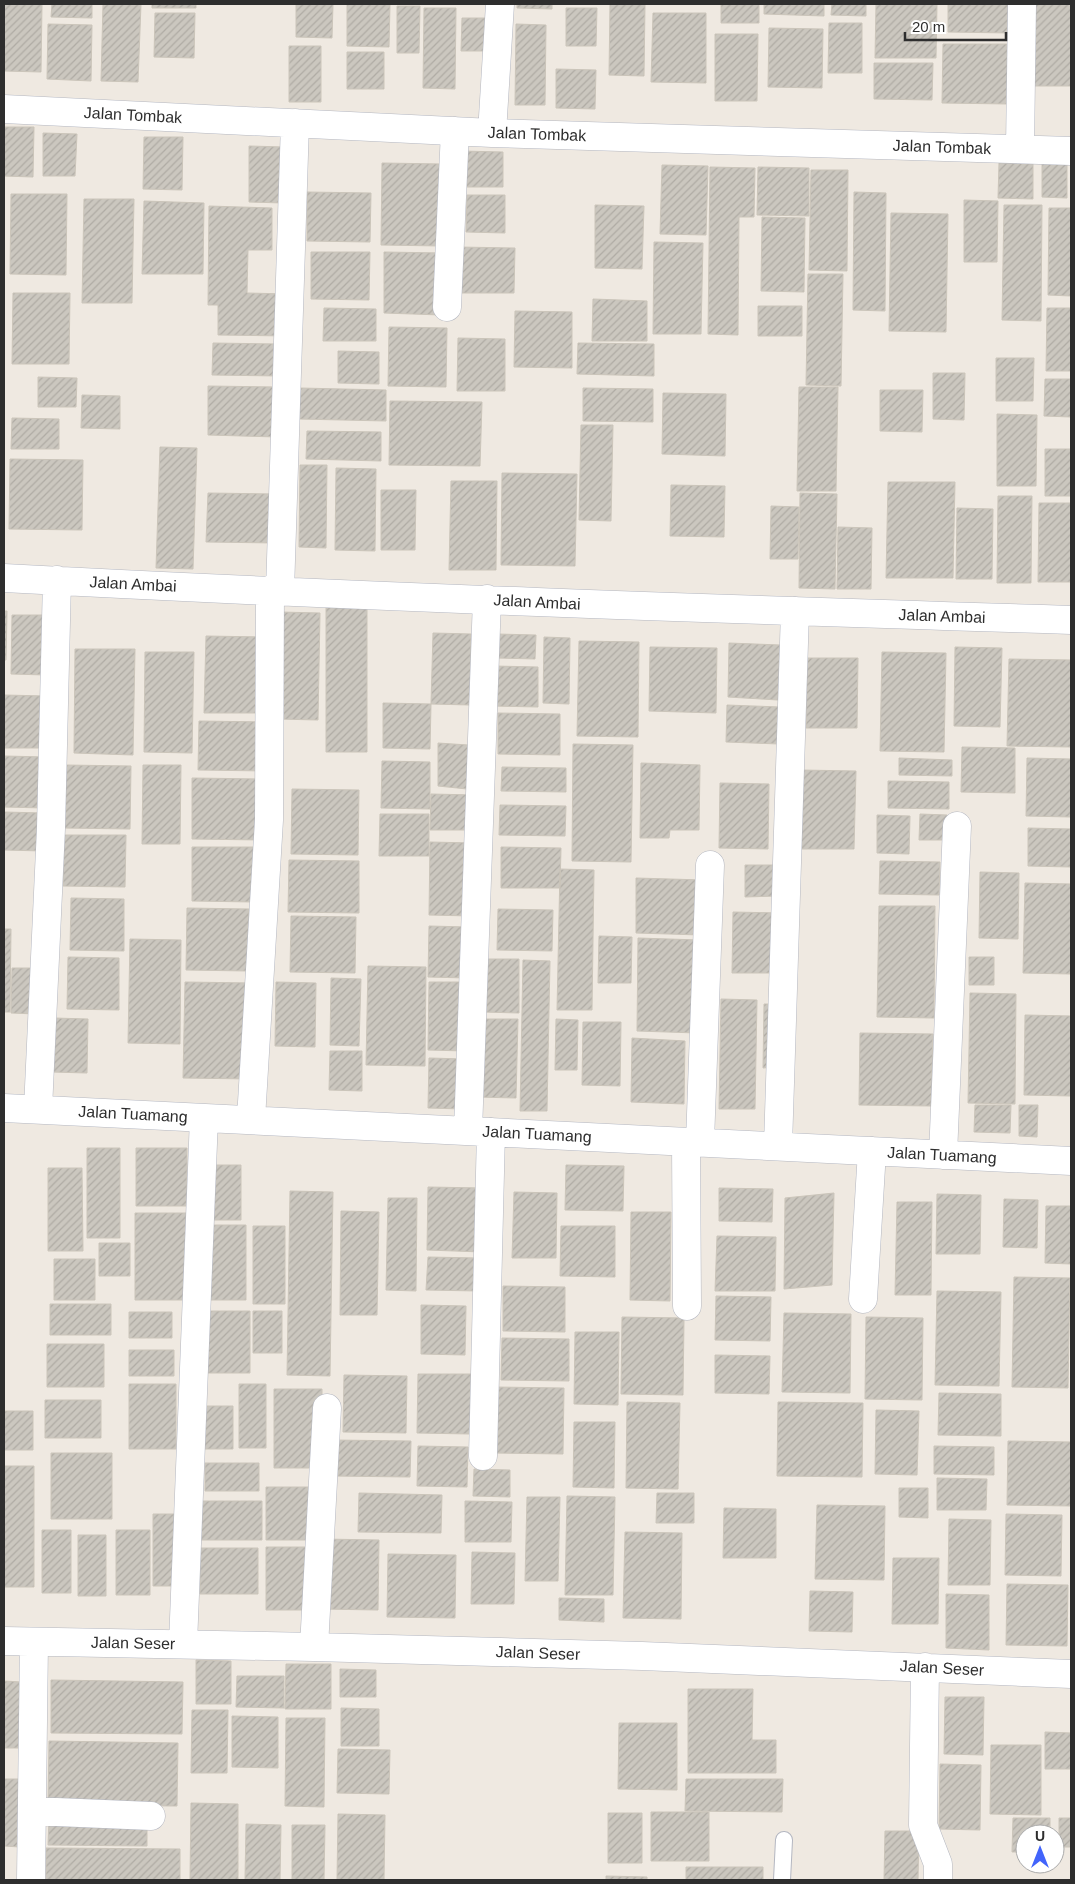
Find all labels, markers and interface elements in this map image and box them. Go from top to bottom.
scale bar [905,10,1006,42]
text: 20 m [912,18,945,35]
street label: Jalan Tombak [83,104,184,126]
street label: Jalan Tombak [488,124,587,144]
street label: Jalan Tombak [893,137,992,157]
street label: Jalan Ambai [89,573,177,595]
street label: Jalan Ambai [493,591,581,613]
street label: Jalan Ambai [898,606,986,626]
street label: Jalan Tuamang [78,1103,188,1125]
street label: Jalan Tuamang [482,1123,592,1145]
street label: Jalan Tuamang [887,1144,997,1166]
street label: Jalan Seser [91,1634,176,1652]
street label: Jalan Seser [495,1643,581,1663]
street label: Jalan Seser [899,1657,985,1679]
north arrow [1015,1824,1065,1874]
text: U [1035,1828,1045,1844]

